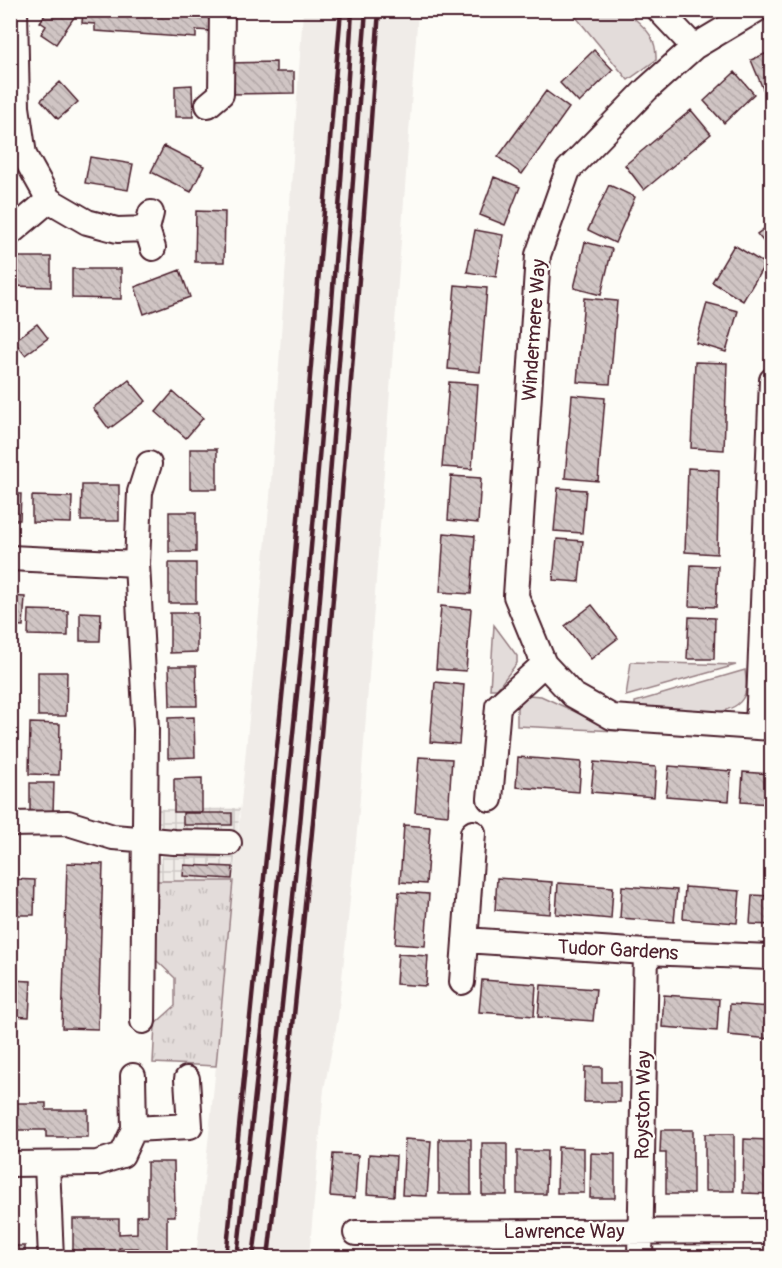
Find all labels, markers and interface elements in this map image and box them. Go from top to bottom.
street label: Windermere Way [517,258,551,402]
street label: Tudor Gardens [557,934,679,966]
street label: Royston Way [630,1050,656,1160]
street label: Lawrence Way [504,1219,625,1244]

